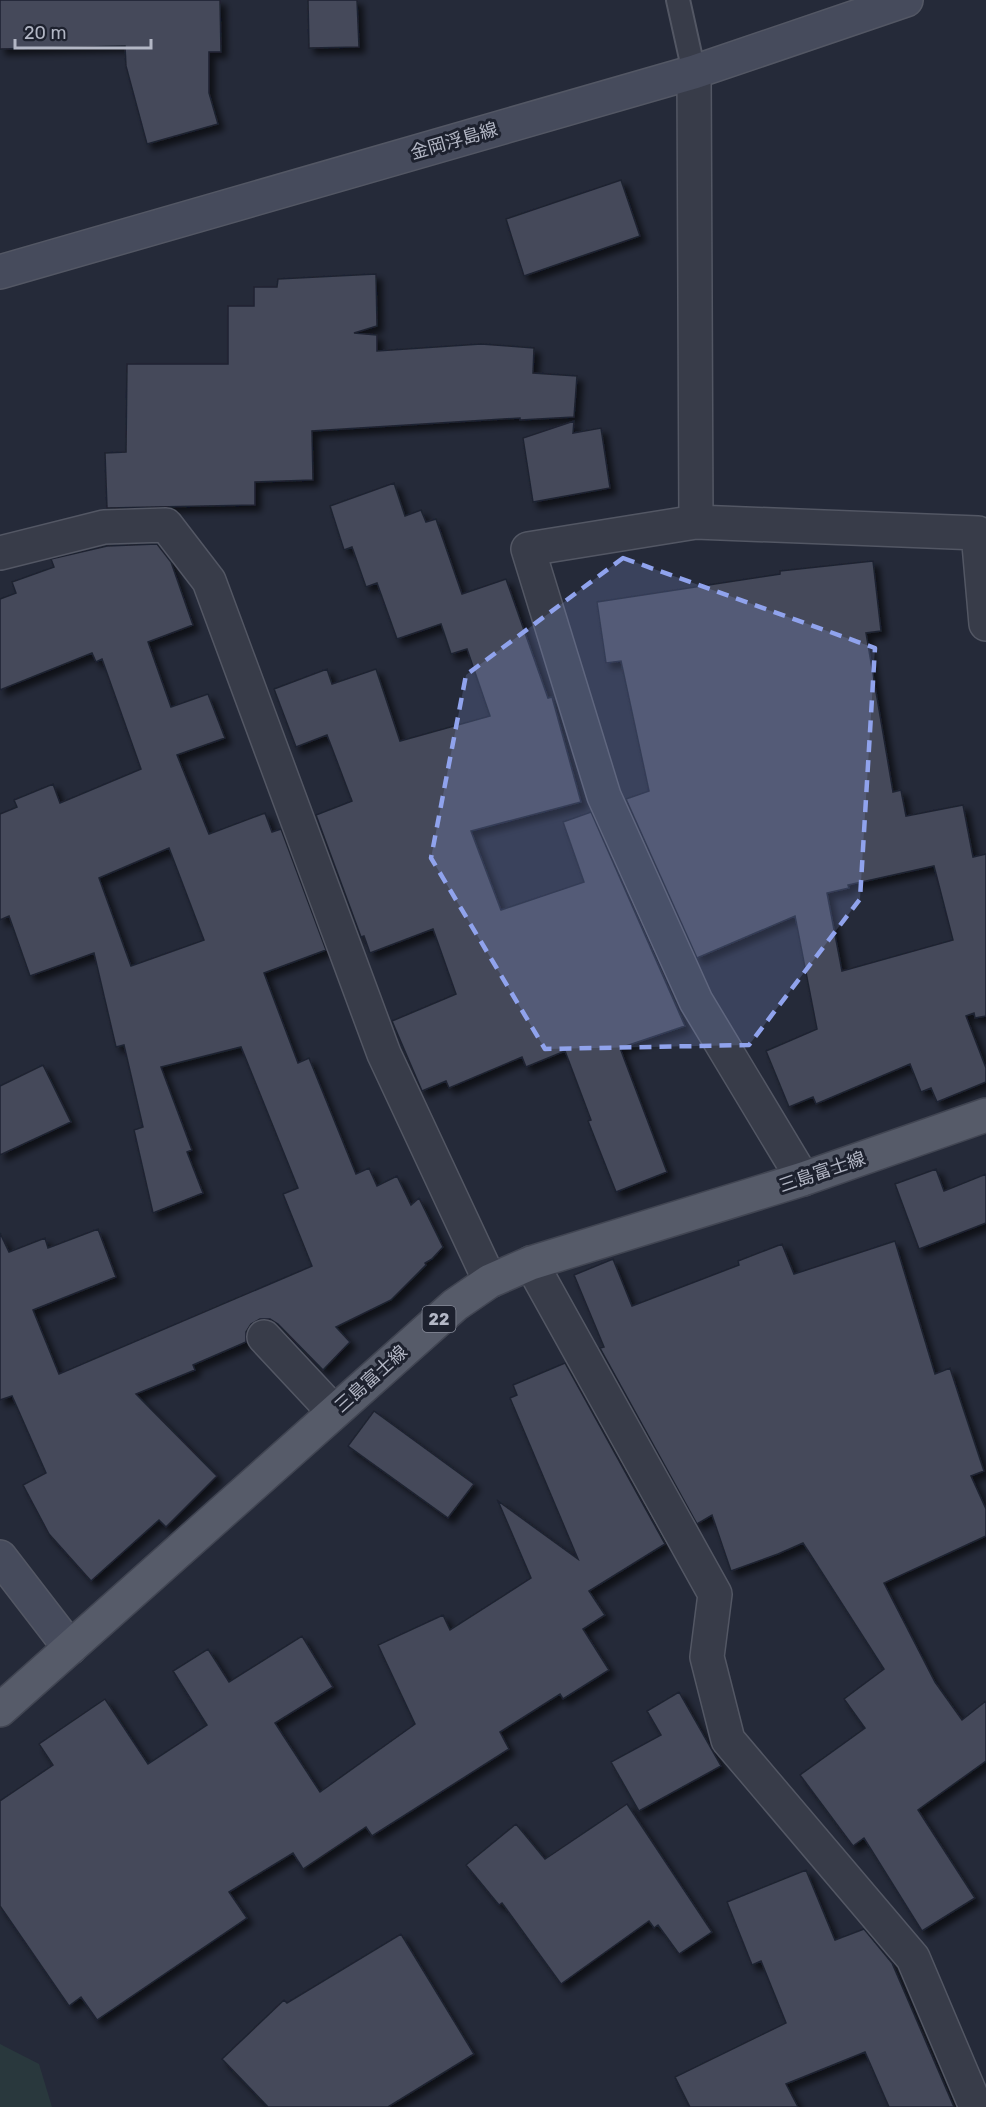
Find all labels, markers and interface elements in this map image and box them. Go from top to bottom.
scale bar [15,12,152,50]
text: 20 m [24,22,66,44]
street label: 金岡浮島線 [408,118,500,164]
street label: 三島富士線 [776,1147,868,1197]
road number: 22 [422,1306,456,1332]
street label: 三島富士線 [330,1341,412,1417]

